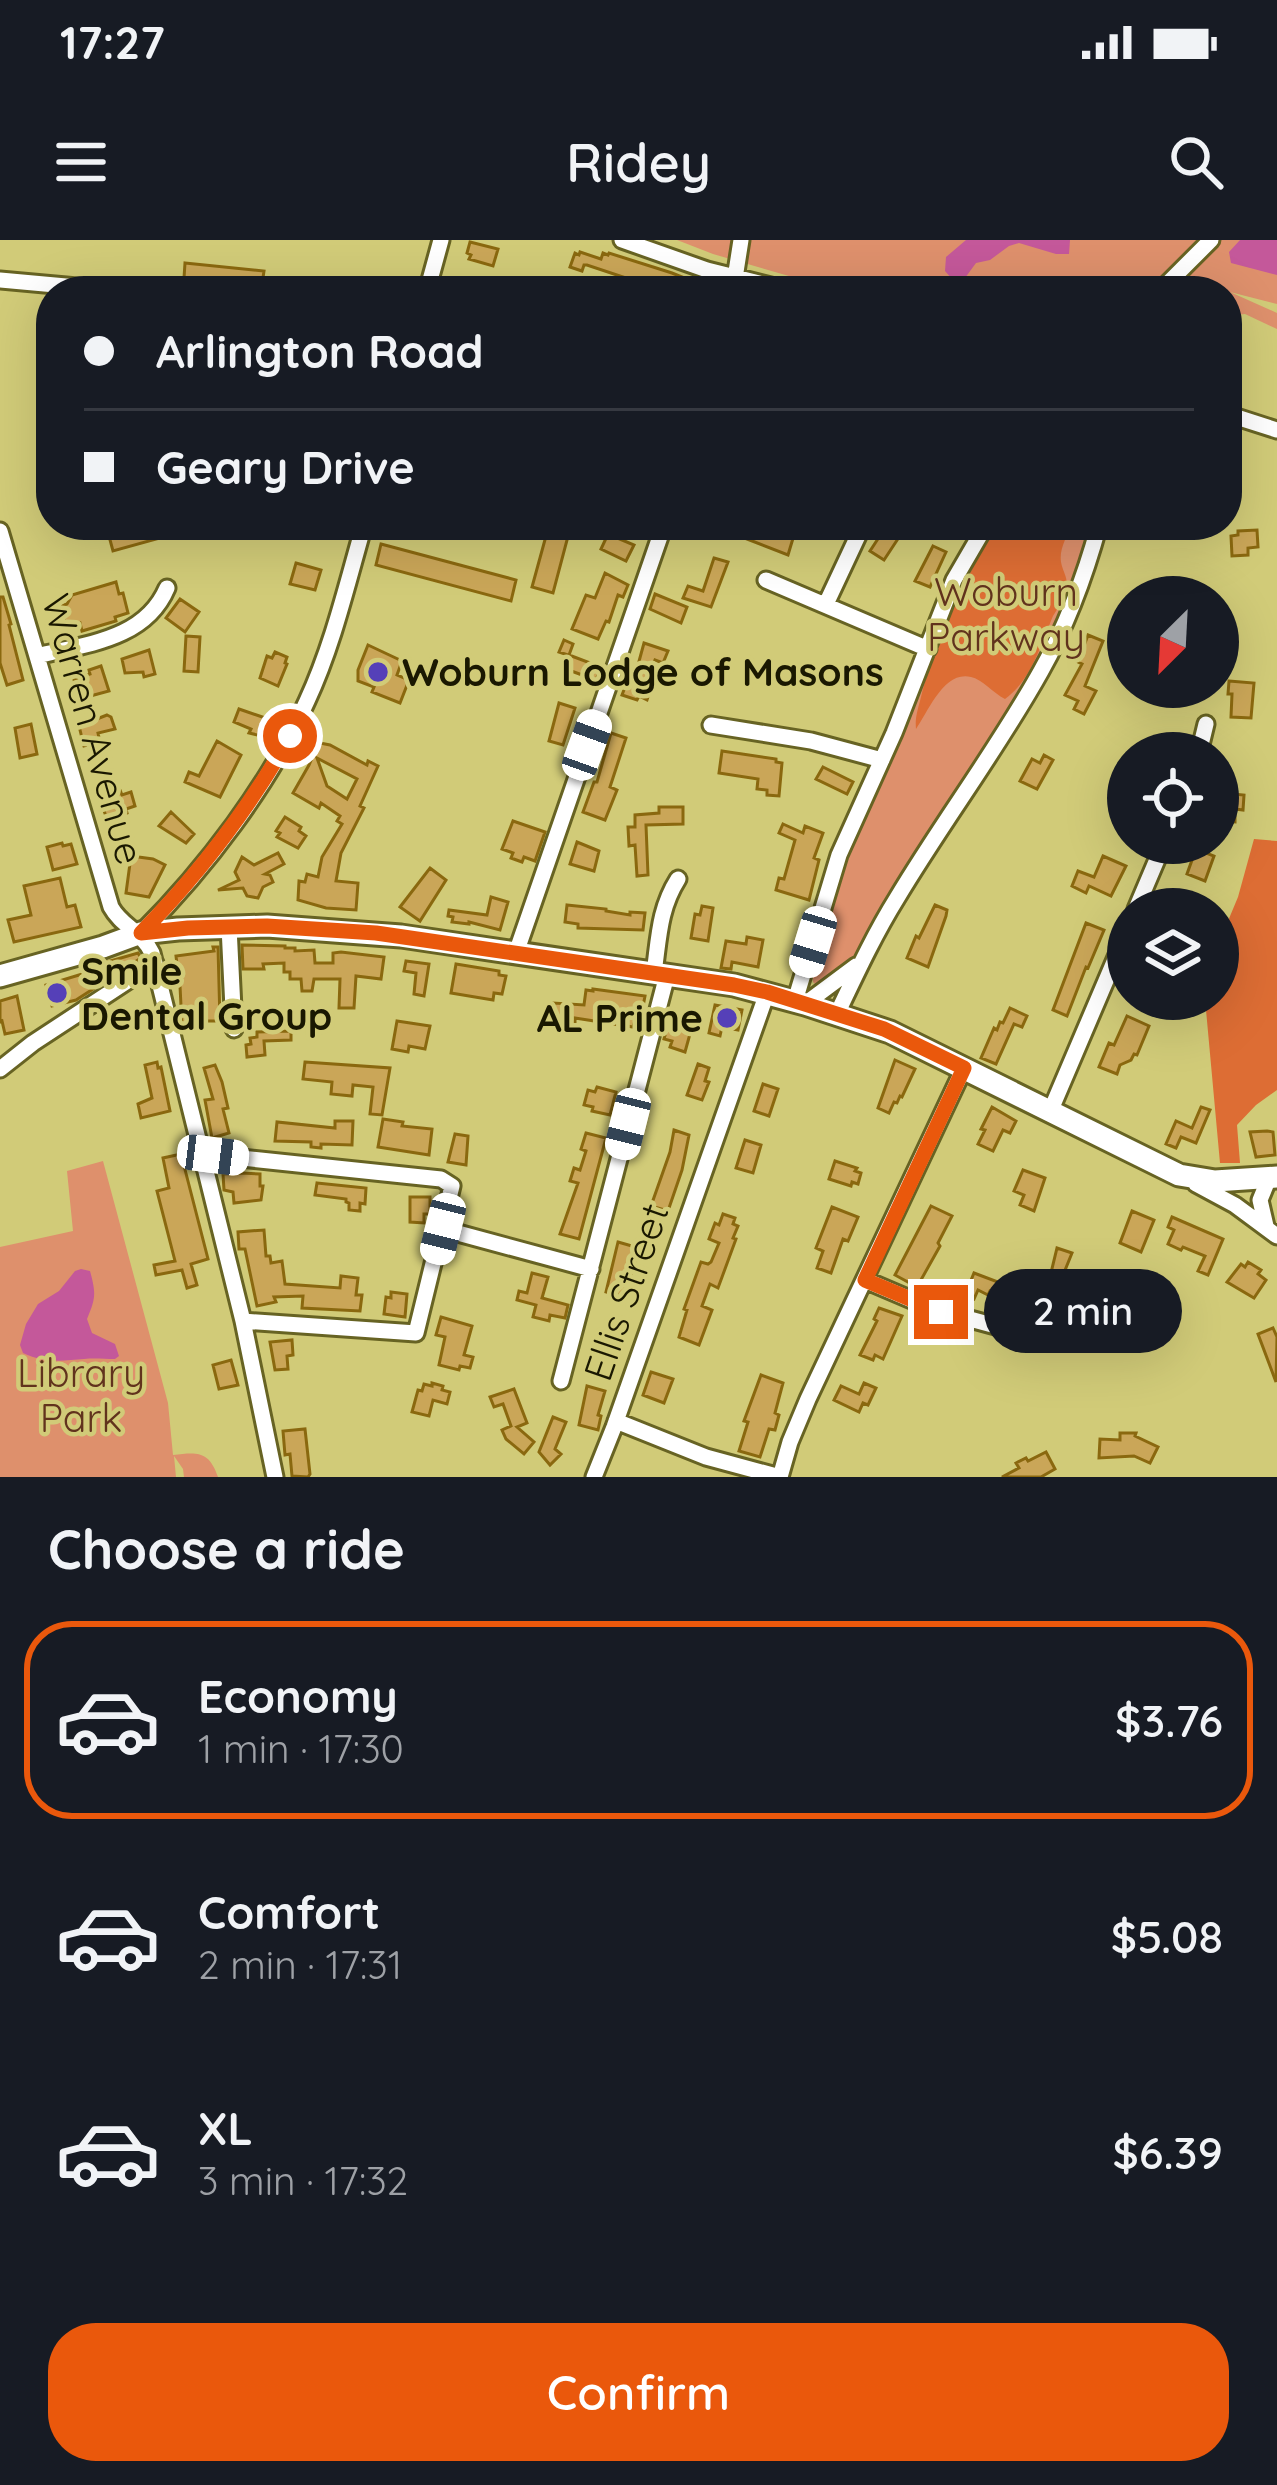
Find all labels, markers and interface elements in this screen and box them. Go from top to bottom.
text: 17:27 [60,14,165,70]
text: Ridey [566,128,711,196]
icon: menu [48,129,114,195]
icon: search [1163,129,1229,195]
text: Arlington Road [156,323,484,379]
text: Geary Drive [156,439,415,495]
park label: Woburn Parkway [927,567,1085,661]
north arrow [1107,576,1239,708]
map controls [1107,576,1239,1020]
street label: Warren Avenue [32,588,155,870]
place label: Woburn Lodge of Masons [402,647,884,696]
marker: Woburn Lodge of Masons [365,659,391,685]
car [558,705,616,785]
route start [263,709,317,763]
button: locate [1107,732,1239,864]
button: layers [1107,888,1239,1020]
car [785,902,841,982]
place label: Smile Dental Group [81,946,332,1040]
marker: Smile Dental Group [44,980,70,1006]
place label: AL Prime [537,993,703,1042]
marker: AL Prime [714,1005,740,1031]
car [602,1085,654,1163]
car [175,1133,251,1177]
car [417,1190,469,1268]
street label: Ellis Street [572,1197,679,1387]
callout: 2 min [983,1270,1181,1354]
route end [914,1285,968,1339]
text: 2 min [1033,1286,1133,1335]
park label: Library Park [17,1348,145,1442]
text: Choose a ride [48,1515,405,1583]
icon: car [54,1666,162,1774]
text: Economy [198,1668,398,1724]
text: $3.76 [1115,1692,1223,1748]
text: 1 min · 17:30 [198,1724,404,1773]
icon: car [54,1882,162,1990]
text: Comfort [198,1884,380,1940]
text: $5.08 [1111,1908,1223,1964]
text: 2 min · 17:31 [198,1940,402,1989]
icon: car [54,2098,162,2206]
text: XL [198,2100,253,2156]
text: $6.39 [1112,2124,1223,2180]
text: 3 min · 17:32 [198,2156,408,2205]
button: Confirm [48,2323,1229,2461]

